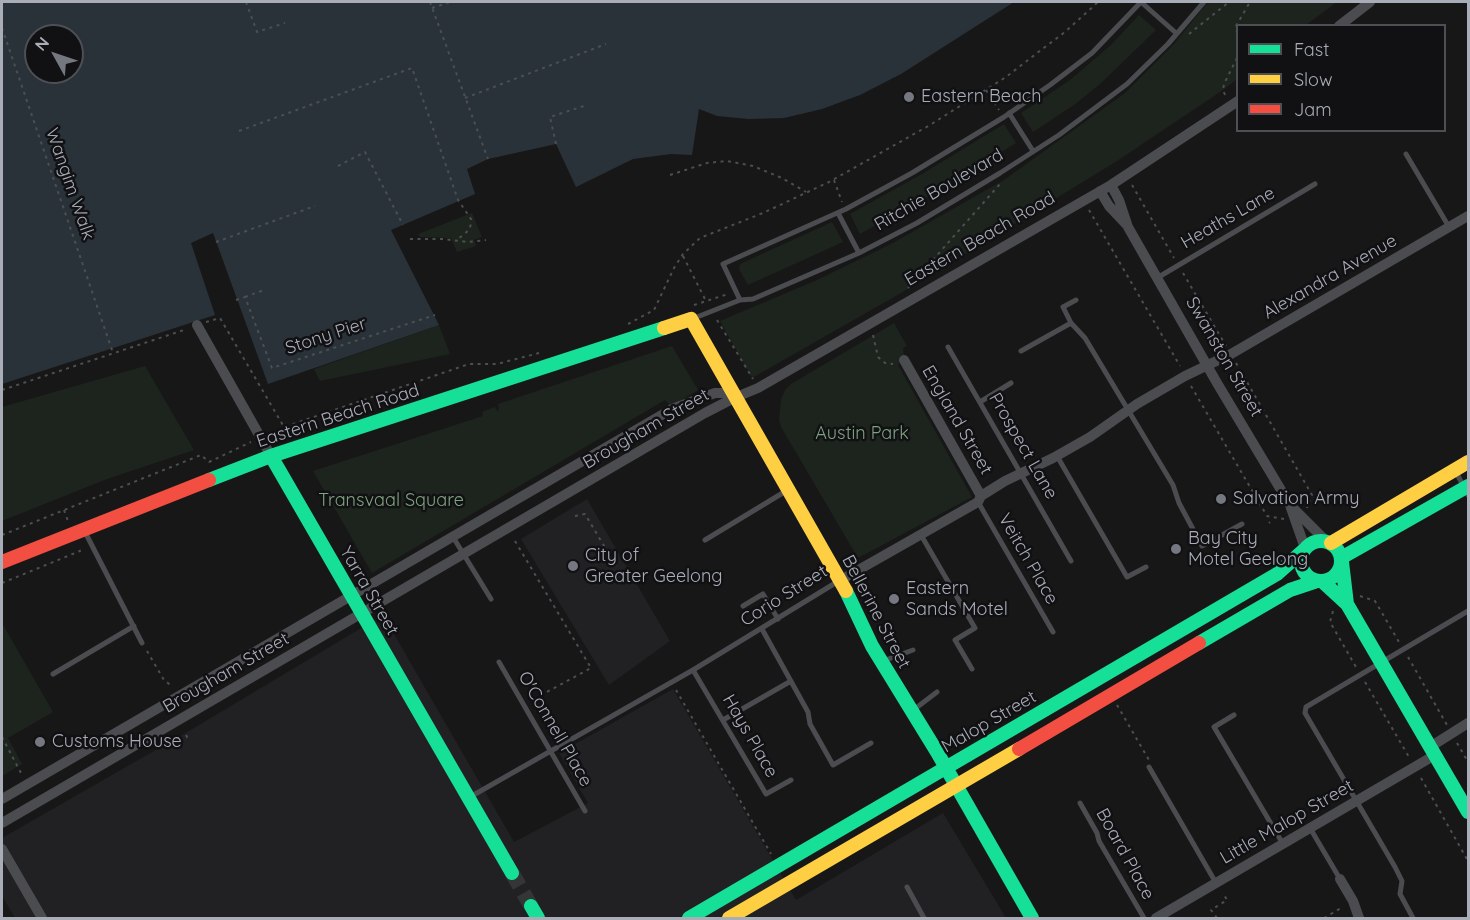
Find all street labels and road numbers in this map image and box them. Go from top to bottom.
street label: Wangim Walk [41,125,99,243]
street label: Ritchie Boulevard [871,144,1007,236]
street label: Heaths Lane [1177,182,1279,254]
street label: Eastern Beach Road [901,187,1059,291]
street label: Alexandra Avenue [1259,230,1401,324]
street label: Swanston Street [1181,293,1267,421]
street label: Stony Pier [283,313,369,359]
street label: England Street [917,362,997,478]
street label: Eastern Beach Road [254,379,422,453]
street label: Brougham Street [579,384,713,474]
street label: Prospect Lane [984,389,1062,503]
street label: Veitch Place [993,510,1063,608]
street label: Yarra Street [335,543,403,639]
street label: Bellerine Street [837,551,915,673]
street label: Corio Street [737,561,831,631]
street label: Brougham Street [159,628,293,718]
street label: O'Connell Place [513,668,597,790]
street label: Malop Street [938,686,1040,758]
street label: Hays Place [718,691,782,781]
street label: Little Malop Street [1217,775,1357,869]
street label: Board Place [1091,805,1159,903]

